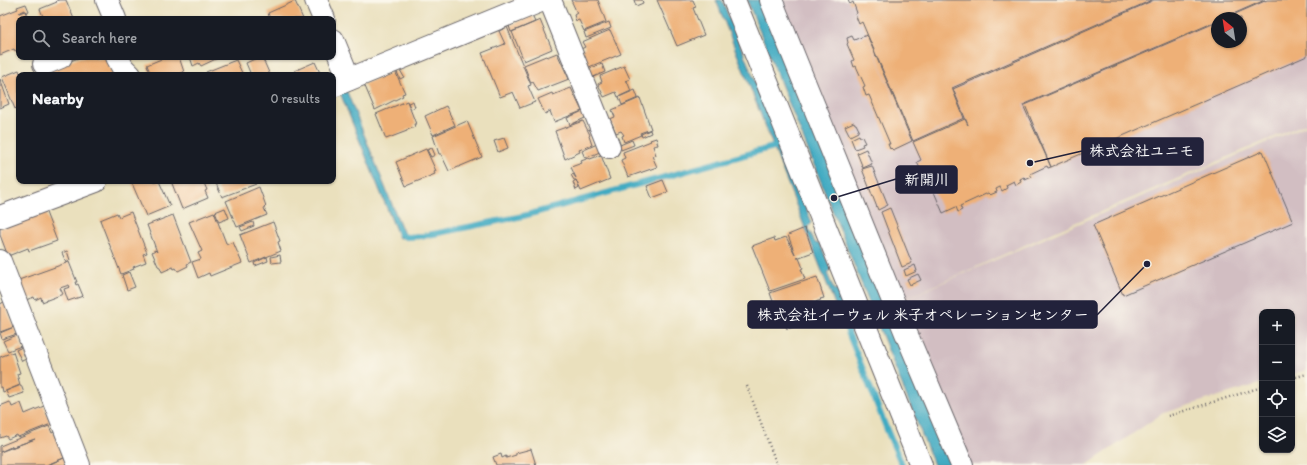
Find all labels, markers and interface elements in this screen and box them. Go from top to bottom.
north arrow [1211,12,1247,48]
search box [16,16,336,60]
icon: search [30,27,52,49]
text: Search here [62,29,137,47]
text: Nearby [32,88,84,108]
text: 0 results [270,91,320,106]
callout: 株式会社ユニモ [1082,138,1203,165]
text: 株式会社ユニモ [1089,142,1195,160]
callout: 新開川 [896,166,957,193]
text: 新開川 [904,171,950,189]
callout: 株式会社イーウェル 米子オペレーションセンター [748,301,1097,328]
text: 株式会社イーウェル 米子オペレーションセンター [757,306,1089,324]
map controls [1259,309,1295,453]
button: + [1259,309,1295,345]
button: − [1259,345,1295,381]
button: locate [1259,381,1295,417]
button: layers [1259,417,1295,453]

